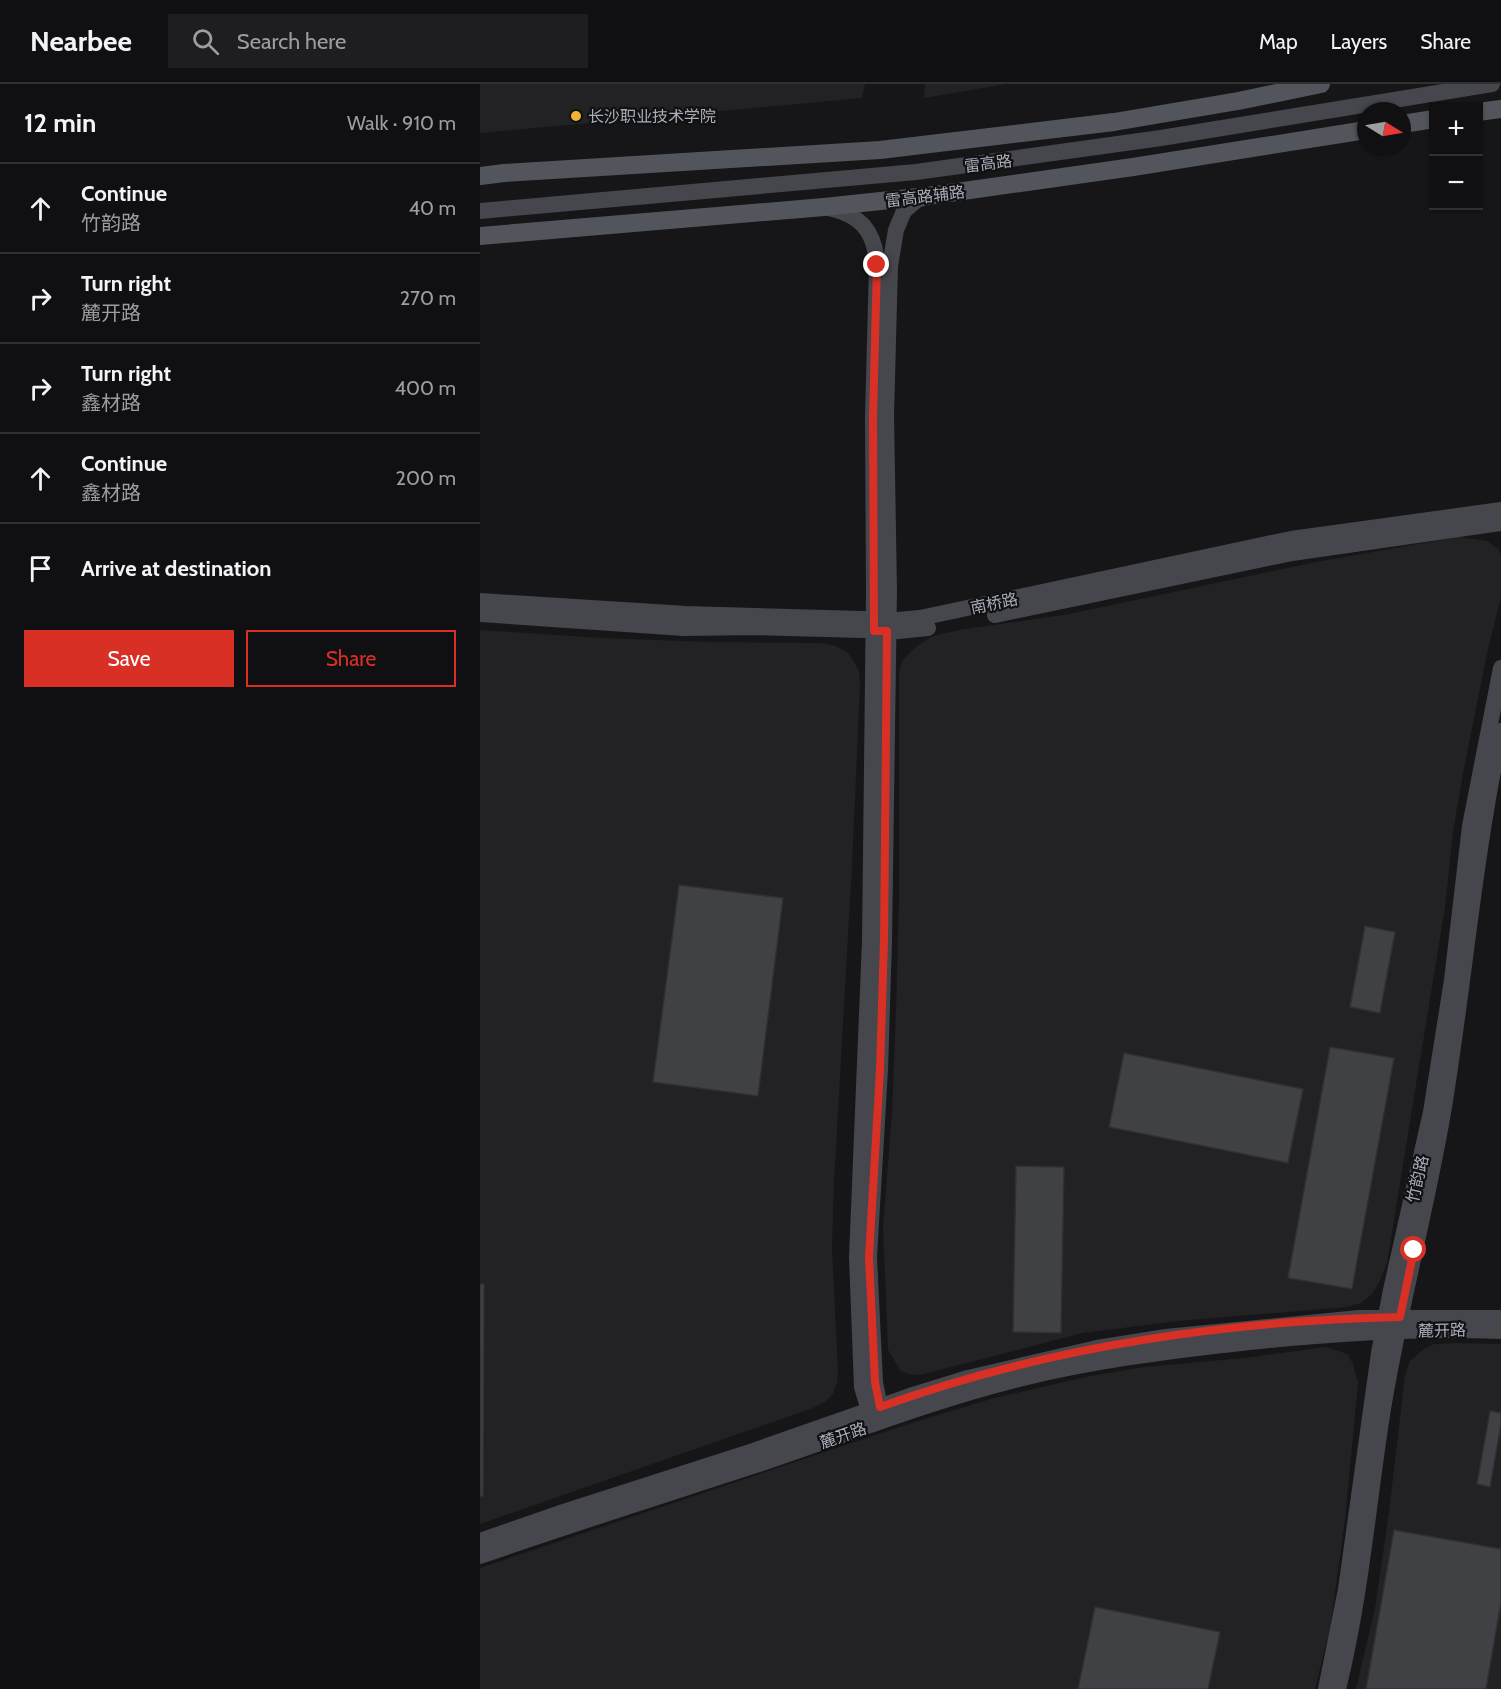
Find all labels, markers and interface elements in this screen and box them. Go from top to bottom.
search box [168,14,588,68]
text: Nearbee [30,24,132,58]
icon: search [189,25,222,58]
text: Search here [237,28,346,55]
text: Map [1259,29,1298,54]
text: Layers [1331,29,1387,54]
text: Share [1420,29,1471,54]
north arrow [1357,102,1411,156]
map controls [1429,102,1483,210]
button: + [1429,102,1483,156]
text: 12 min [24,107,96,139]
place label: 长沙职业技术学院 [588,107,716,126]
marker: 长沙职业技术学院 [569,109,583,123]
text: Walk · 910 m [347,111,456,135]
street label: 雷高路 [963,151,1013,176]
button: − [1429,156,1483,210]
text: Continue [81,180,167,207]
street label: 雷高路辅路 [884,182,966,211]
icon: ahead [24,192,57,225]
text: 40 m [408,196,456,220]
text: 竹韵路 [81,211,141,235]
route end [863,251,889,277]
text: Turn right [81,270,171,297]
icon: right [24,282,57,315]
text: 270 m [400,286,456,310]
text: 麓开路 [81,301,141,325]
text: Turn right [81,360,171,387]
icon: right [24,372,57,405]
text: 400 m [394,376,456,400]
text: 鑫材路 [81,391,141,415]
text: Continue [81,450,167,477]
icon: ahead [24,462,57,495]
text: 200 m [396,466,456,490]
text: 鑫材路 [81,481,141,505]
icon: arrive [24,552,57,585]
text: Arrive at destination [81,555,271,582]
street label: 南桥路 [969,589,1020,618]
button: Save [24,630,234,687]
button: Share [246,630,456,687]
street label: 竹韵路 [1403,1154,1432,1205]
route start [1400,1236,1426,1262]
street label: 麓开路 [1418,1321,1466,1340]
street label: 麓开路 [817,1419,869,1452]

